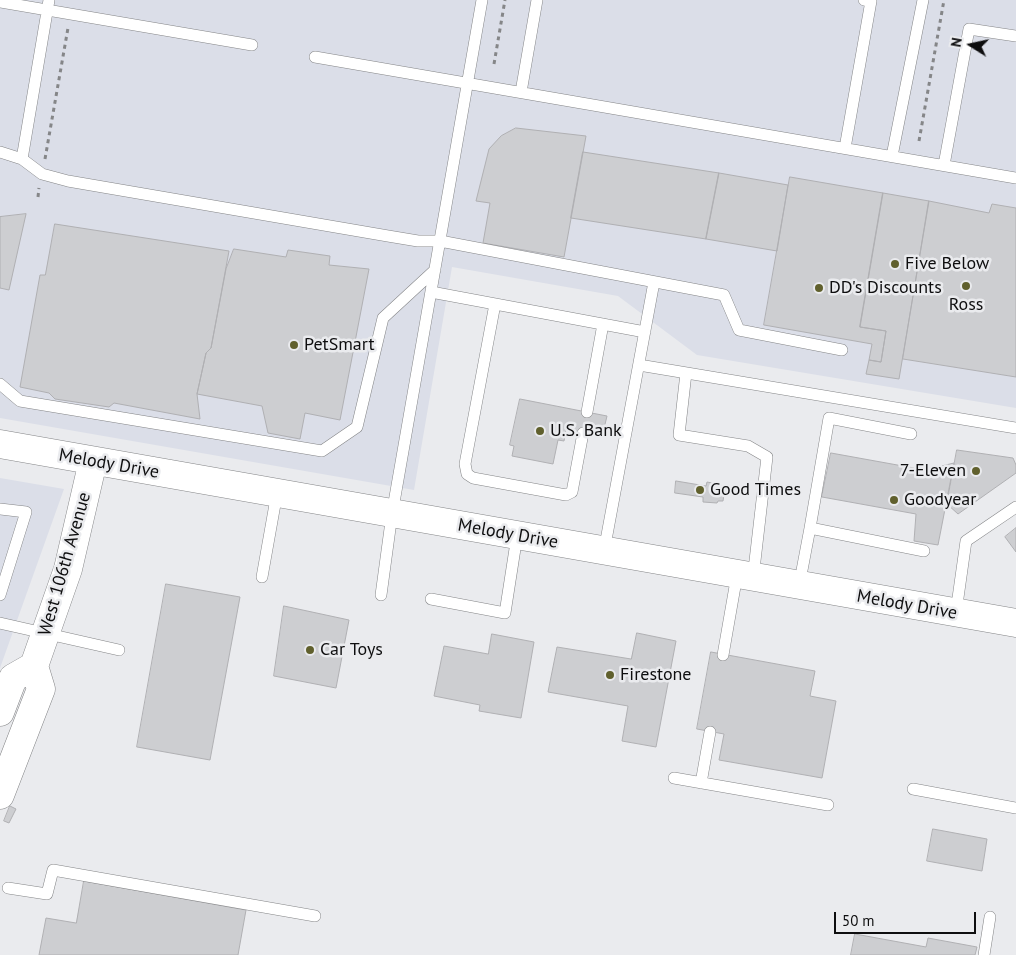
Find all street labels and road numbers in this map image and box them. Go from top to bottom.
street label: Melody Drive [57,445,161,483]
street label: West 106th Avenue [34,490,96,638]
street label: Melody Drive [456,515,560,553]
street label: Melody Drive [855,586,959,624]

